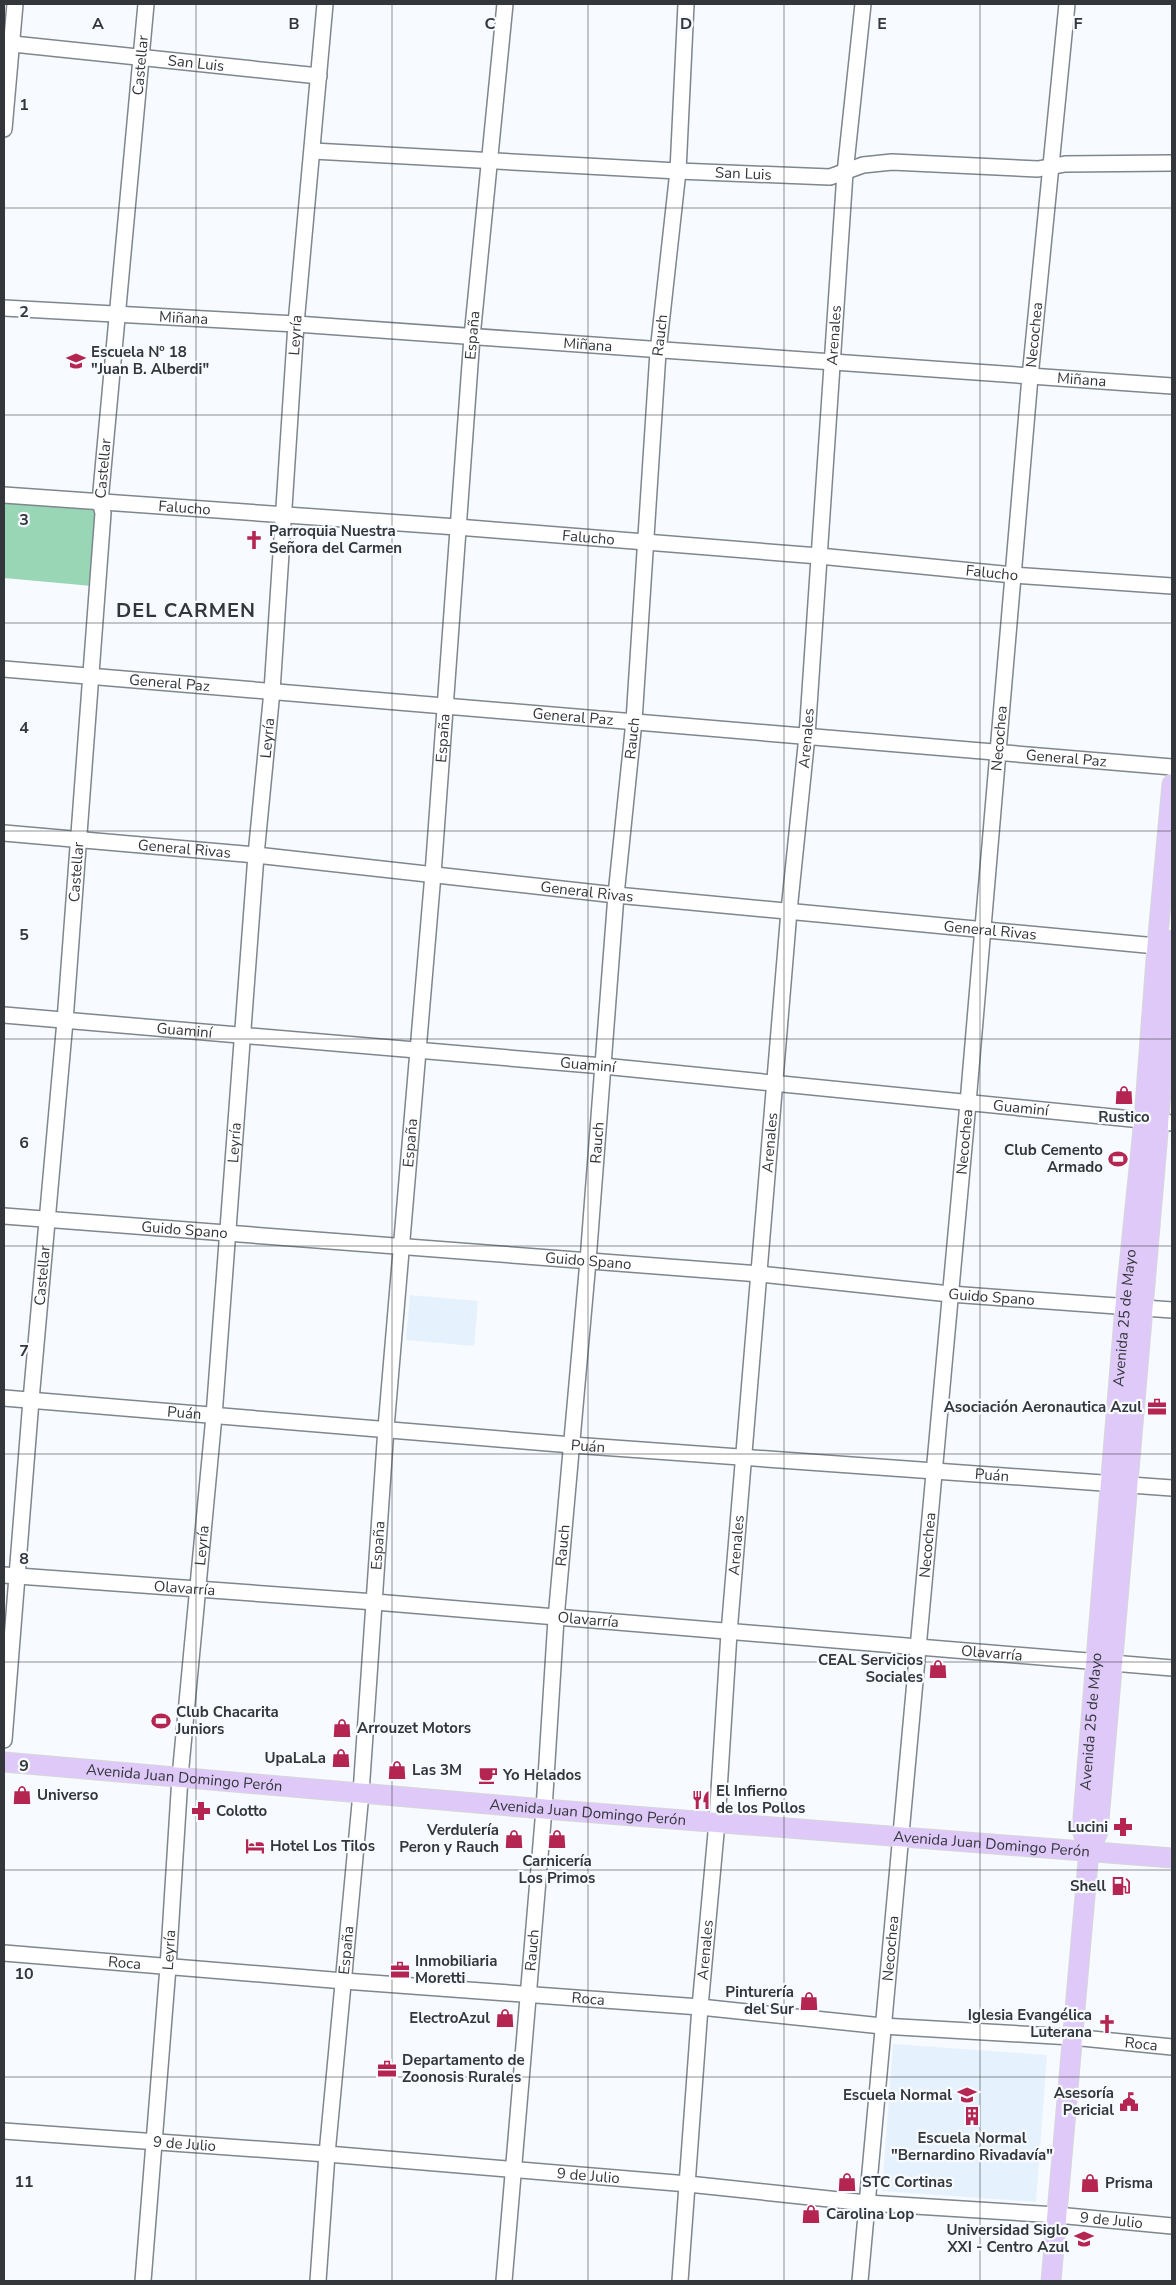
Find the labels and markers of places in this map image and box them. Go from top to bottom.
place label: Escuela Nº 18 "Juan B. Alberdi" [91,342,209,379]
school or university icon: Escuela Nº 18 "Juan B. Alberdi" [65,350,87,372]
place label: Parroquia Nuestra Señora del Carmen [269,521,402,558]
church icon: Parroquia Nuestra Señora del Carmen [243,529,265,551]
shop icon: Rustico [1113,1084,1135,1106]
place label: Rustico [1098,1107,1150,1127]
place label: Club Cemento Armado [1004,1140,1103,1177]
sports icon: Club Cemento Armado [1107,1148,1129,1170]
office icon: Asociación Aeronautica Azul [1146,1396,1168,1418]
place label: Asociación Aeronautica Azul [944,1397,1142,1417]
place label: CEAL Servicios Sociales [818,1650,923,1687]
shop icon: CEAL Servicios Sociales [927,1658,949,1680]
place label: Club Chacarita Juniors [175,1702,279,1739]
sports icon: Club Chacarita Juniors [150,1710,172,1732]
shop icon: Arrouzet Motors [331,1717,353,1739]
place label: Arrouzet Motors [357,1718,471,1738]
shop icon: UpaLaLa [330,1747,352,1769]
place label: UpaLaLa [264,1748,326,1768]
shop icon: Las 3M [386,1759,408,1781]
place label: Las 3M [412,1760,462,1780]
cafe icon: Yo Helados [477,1764,499,1786]
place label: Yo Helados [502,1765,581,1785]
place label: El Infierno de los Pollos [716,1781,805,1818]
shop icon: Universo [11,1784,33,1806]
place label: Universo [37,1785,99,1805]
restaurant icon: El Infierno de los Pollos [690,1789,712,1811]
pharmacy icon: Colotto [190,1800,212,1822]
place label: Colotto [216,1801,268,1821]
pharmacy icon: Lucini [1112,1816,1134,1838]
place label: Lucini [1068,1817,1108,1837]
place label: Verdulería Peron y Rauch [399,1820,499,1857]
shop icon: Verdulería Peron y Rauch [503,1828,525,1850]
shop icon: Carnicería Los Primos [546,1828,568,1850]
hotel icon: Hotel Los Tilos [244,1835,266,1857]
place label: Hotel Los Tilos [270,1836,375,1856]
place label: Carnicería Los Primos [519,1851,595,1888]
fuel station icon: Shell [1110,1875,1132,1897]
place label: Shell [1070,1876,1106,1896]
place label: Inmobiliaria Moretti [415,1951,497,1988]
office icon: Inmobiliaria Moretti [389,1959,411,1981]
place label: Pinturería del Sur [725,1982,794,2019]
shop icon: Pinturería del Sur [798,1990,820,2012]
place label: Iglesia Evangélica Luterana [968,2005,1092,2042]
shop icon: ElectroAzul [494,2007,516,2029]
place label: ElectroAzul [409,2008,490,2028]
church icon: Iglesia Evangélica Luterana [1096,2013,1118,2035]
place label: Departamento de Zoonosis Rurales [402,2050,525,2087]
office icon: Departamento de Zoonosis Rurales [376,2058,398,2080]
place label: Asesoría Pericial [1054,2083,1114,2120]
school or university icon: Escuela Normal [956,2084,978,2106]
place label: Escuela Normal [843,2085,952,2105]
public building icon: Asesoría Pericial [1118,2091,1140,2113]
building icon: Escuela Normal "Bernardino Rivadavía" [961,2105,983,2127]
place label: Escuela Normal "Bernardino Rivadavía" [891,2128,1053,2165]
shop icon: STC Cortinas [836,2171,858,2193]
place label: STC Cortinas [862,2172,953,2192]
shop icon: Prisma [1079,2172,1101,2194]
place label: Prisma [1105,2173,1153,2193]
shop icon: Carolina Lop [800,2203,822,2225]
place label: Carolina Lop [826,2204,914,2224]
place label: Universidad Siglo XXI - Centro Azul [947,2220,1069,2257]
school or university icon: Universidad Siglo XXI - Centro Azul [1073,2228,1095,2250]

